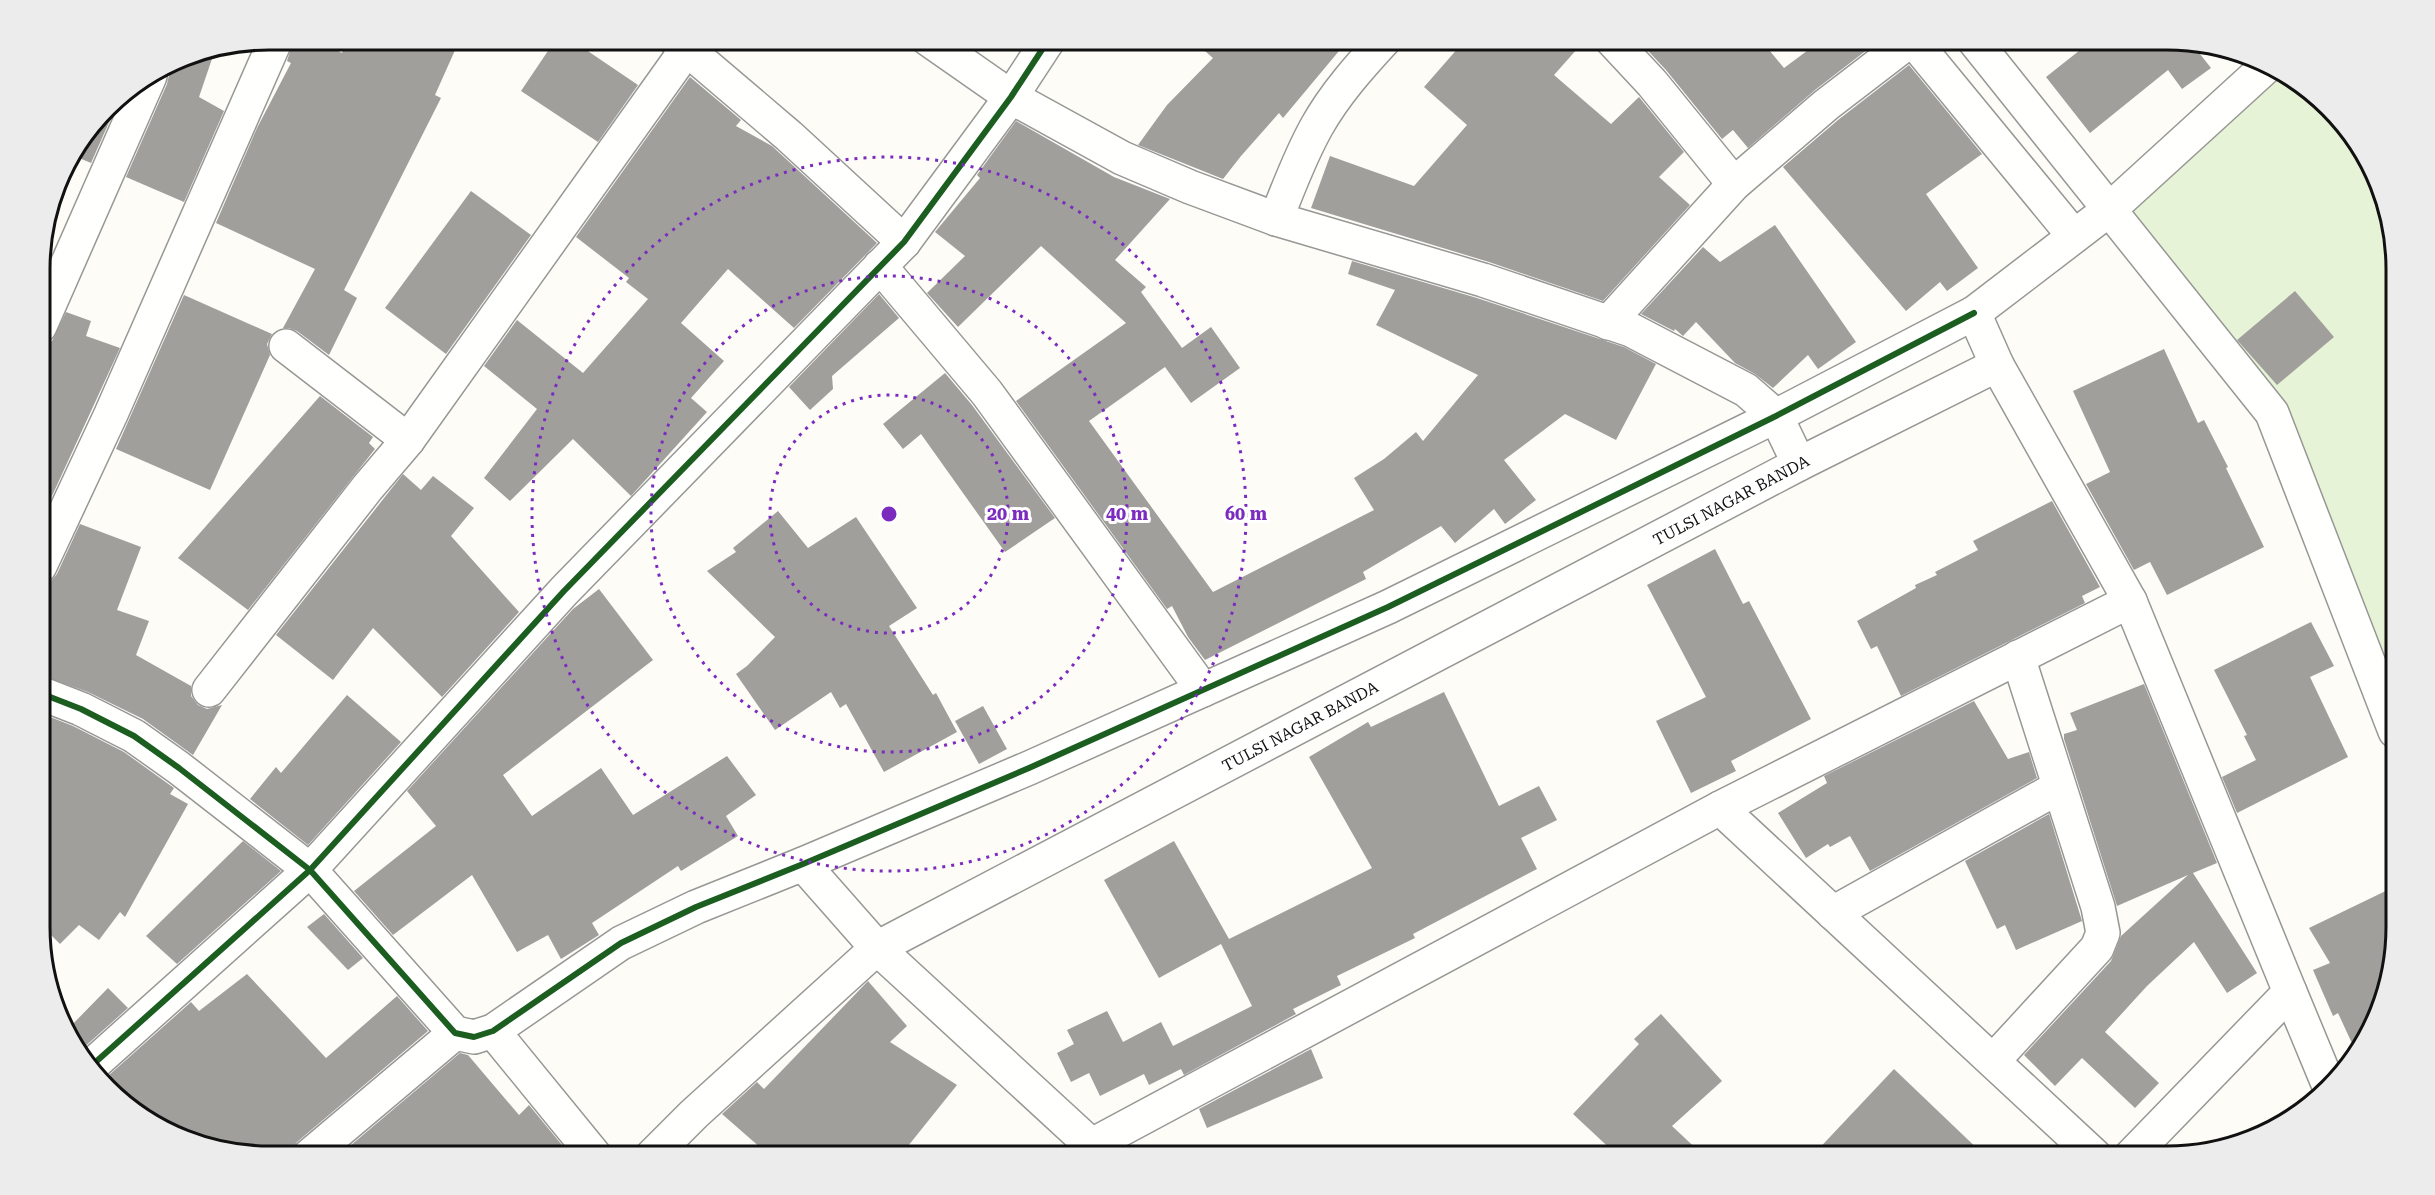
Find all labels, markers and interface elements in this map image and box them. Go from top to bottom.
street label: TULSI NAGAR BANDA [1650,451,1813,550]
text: 20 m [987,503,1030,524]
text: 40 m [1106,503,1149,524]
text: 60 m [1225,503,1268,524]
centre of rings [879,504,899,524]
street label: TULSI NAGAR BANDA [1219,677,1382,776]

